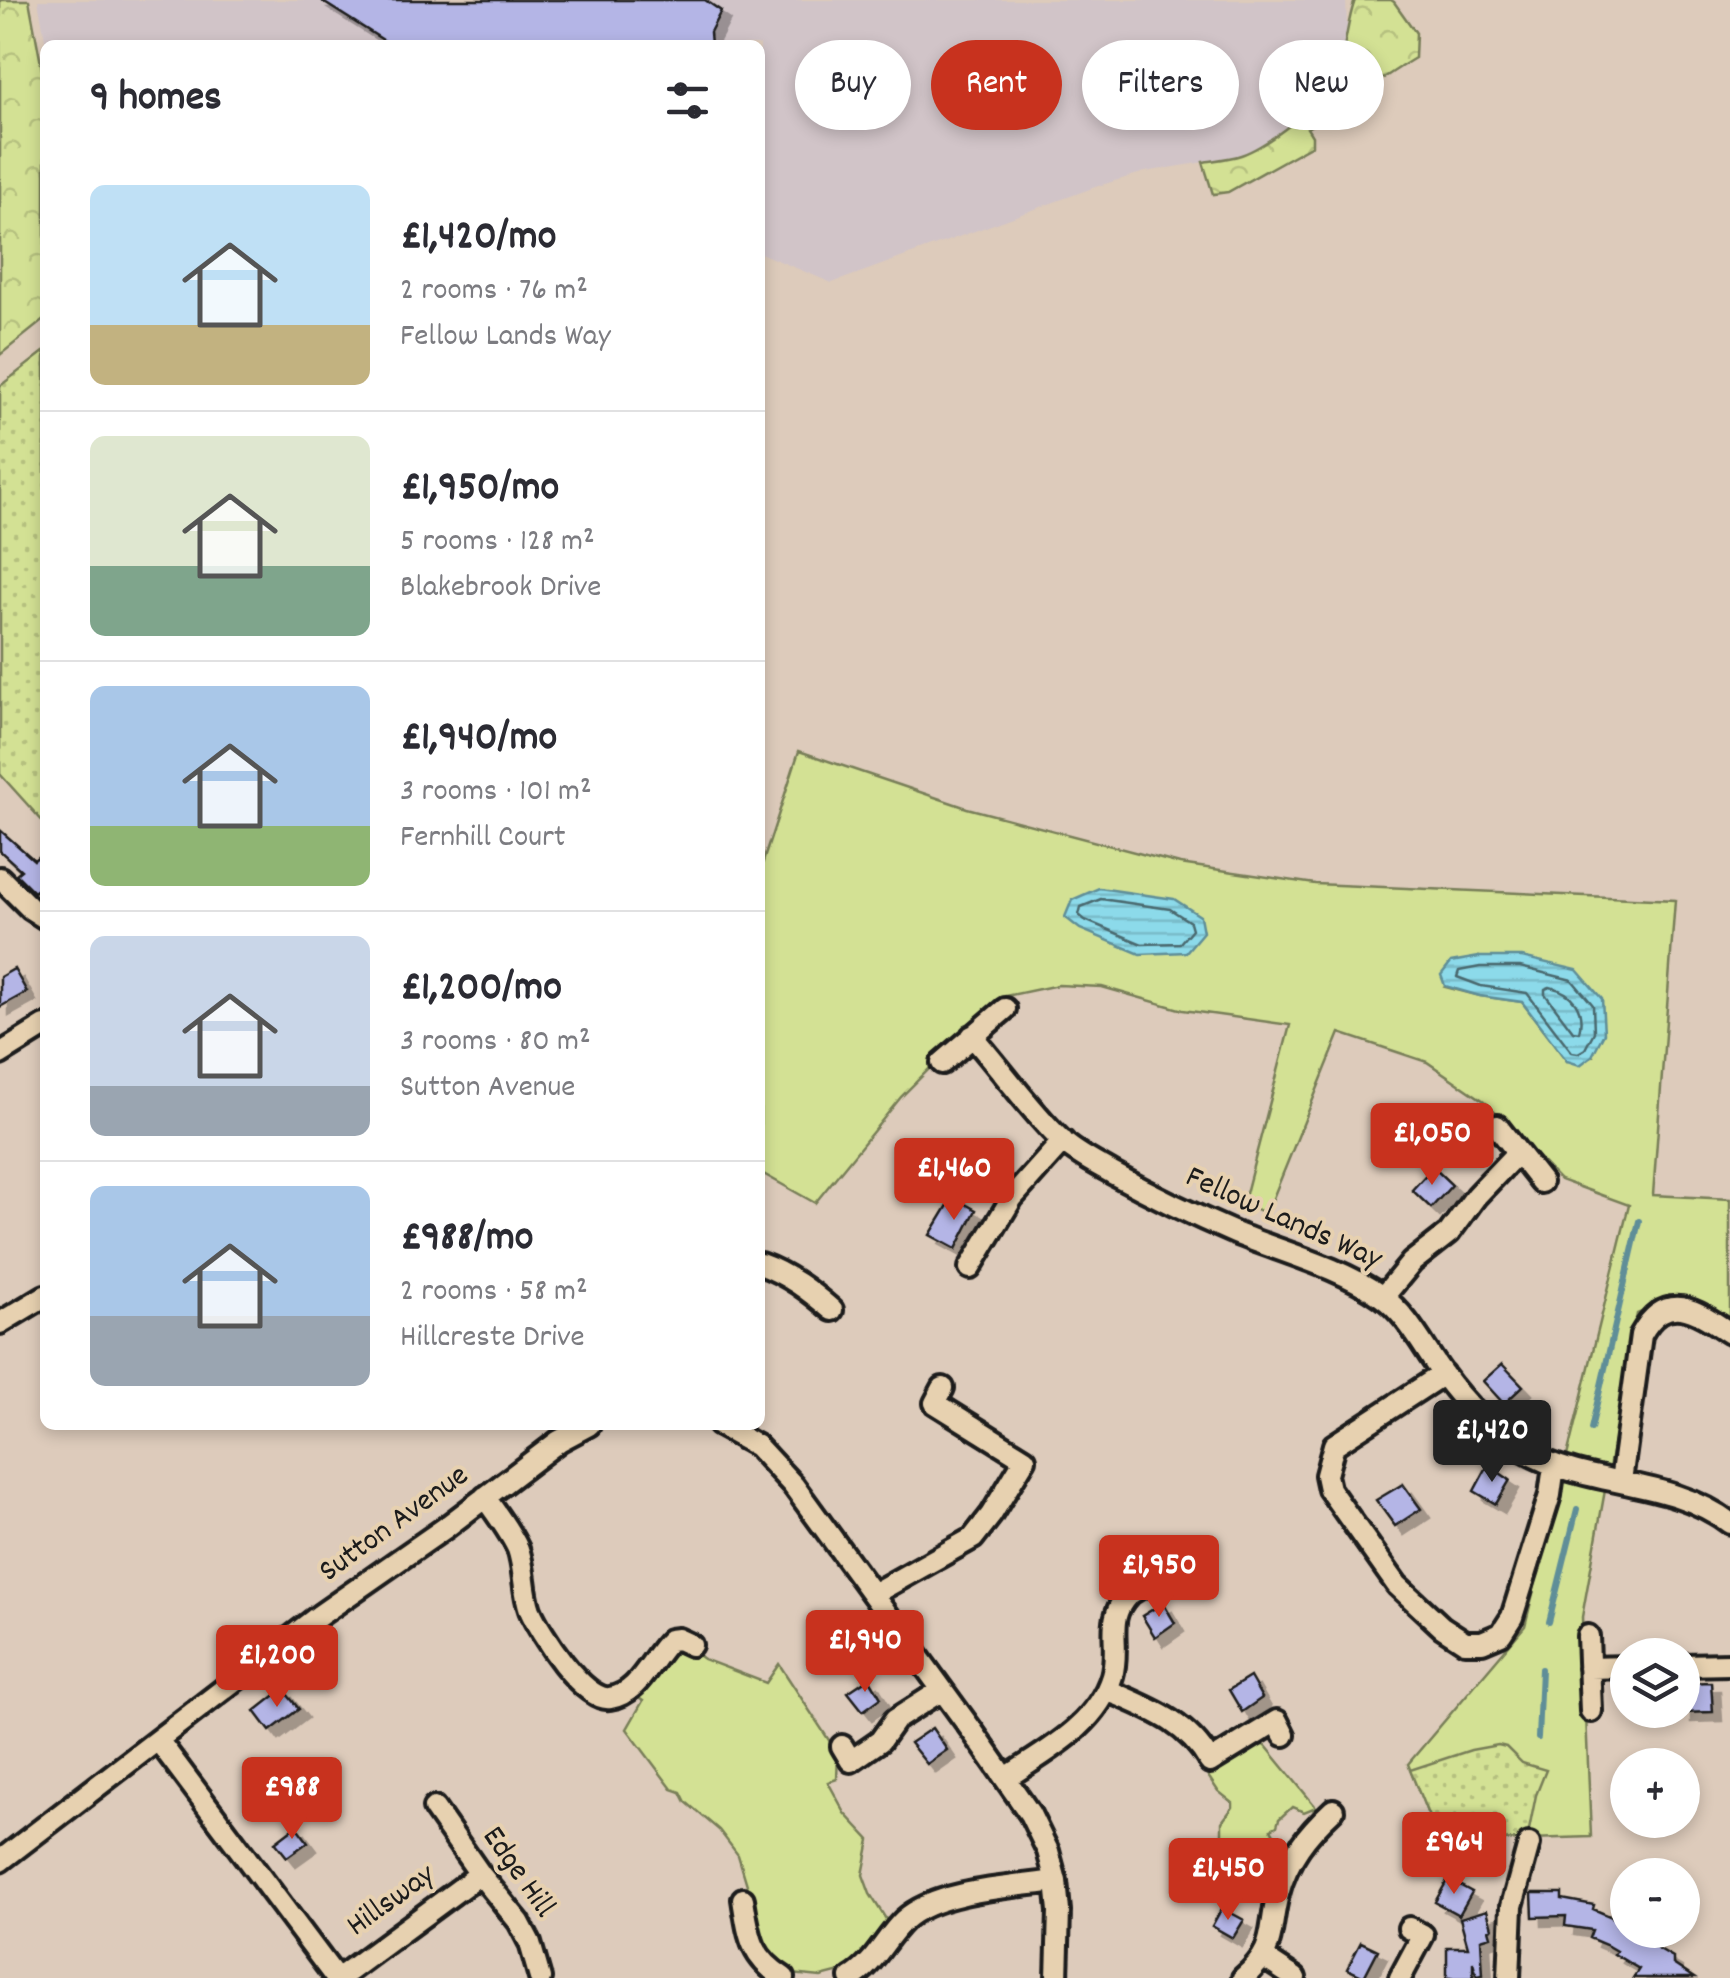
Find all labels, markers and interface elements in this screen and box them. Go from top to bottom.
chip: Buy [795,40,911,130]
chip: Rent [931,40,1062,130]
chip: Filters [1082,40,1239,130]
chip: New [1259,40,1384,130]
text: 9 homes [90,70,222,130]
icon: filters [660,73,715,128]
text: £1,420/mo [400,209,556,269]
icon: home [170,225,290,345]
text: 2 rooms · 76 m² [400,269,588,315]
text: Fellow Lands Way [400,315,611,361]
text: £1,950/mo [400,460,559,520]
icon: home [170,476,290,596]
text: 5 rooms · 128 m² [400,520,595,566]
text: Blakebrook Drive [400,566,601,612]
text: £1,940/mo [400,710,557,770]
icon: home [170,726,290,846]
text: 3 rooms · 101 m² [400,770,592,816]
text: Fernhill Court [400,816,566,862]
text: £1,200/mo [400,960,562,1020]
icon: home [170,976,290,1096]
text: 3 rooms · 80 m² [400,1020,591,1066]
text: Sutton Avenue [400,1066,575,1112]
pin: £1,050 [1351,1103,1513,1188]
text: £1,050 [1393,1112,1471,1158]
pin: £1,460 [873,1138,1035,1223]
text: £1,460 [916,1147,992,1193]
street label: Fellow Lands Way [1177,1156,1390,1284]
text: £988/mo [400,1210,533,1270]
icon: home [170,1226,290,1346]
text: 2 rooms · 58 m² [400,1270,588,1316]
text: Hillcreste Drive [400,1316,585,1362]
pin: £1,420 [1411,1400,1573,1485]
text: £1,420 [1455,1409,1529,1455]
street label: Sutton Avenue [311,1455,479,1595]
pin: £1,950 [1078,1535,1240,1620]
text: £1,950 [1121,1544,1197,1590]
pin: £1,940 [784,1610,946,1695]
text: £1,940 [828,1619,902,1665]
pin: £1,200 [196,1625,358,1710]
text: £1,200 [238,1634,316,1680]
map controls [1610,1638,1700,1948]
button: layers [1610,1638,1700,1728]
button: + [1610,1748,1700,1838]
pin: £988 [233,1757,351,1842]
text: £988 [264,1766,320,1812]
pin: £964 [1395,1812,1513,1897]
street label: Edge Hill [469,1818,565,1928]
text: £964 [1424,1821,1484,1867]
pin: £1,450 [1147,1838,1309,1923]
text: £1,450 [1191,1847,1265,1893]
street label: Hillsway [338,1854,447,1950]
button: − [1610,1858,1700,1948]

